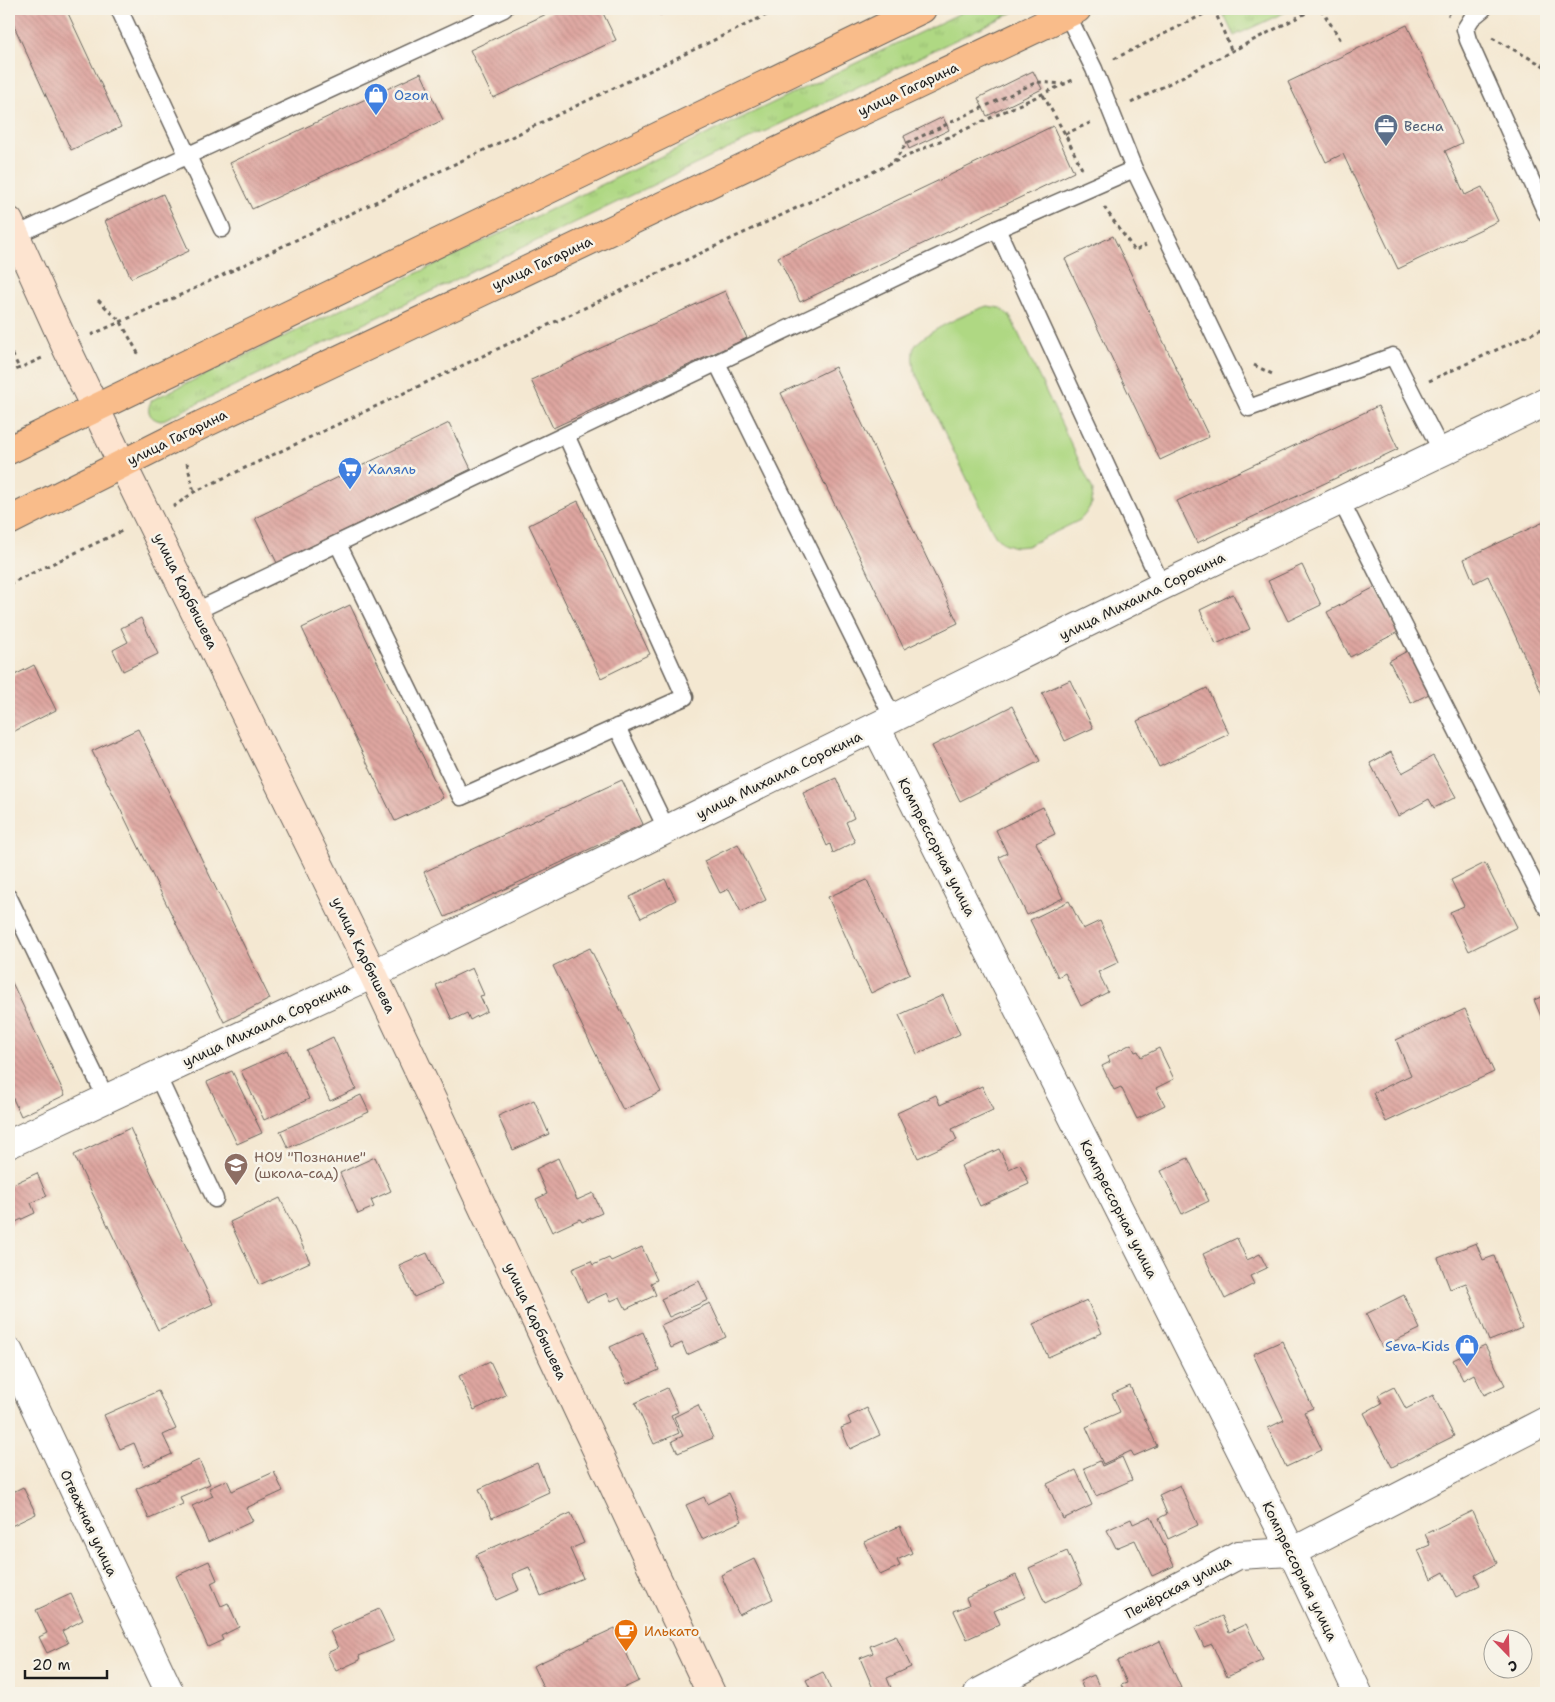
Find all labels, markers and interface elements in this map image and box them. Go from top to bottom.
street label: улица Гагарина [855,58,961,120]
shop icon: Ozon [363,82,389,116]
place label: Ozon [394,86,429,104]
office icon: Весна [1373,113,1399,147]
place label: Весна [1404,117,1444,135]
street label: улица Гагарина [489,232,595,294]
street label: улица Гагарина [124,405,230,469]
supermarket icon: Халяль [337,456,363,490]
place label: Халяль [368,460,416,478]
street label: улица Карбышева [150,530,222,652]
street label: улица Михаила Сорокина [1056,548,1228,644]
street label: улица Михаила Сорокина [693,727,865,823]
street label: Компрессорная улица [894,775,980,920]
street label: улица Карбышева [328,894,400,1016]
street label: улица Михаила Сорокина [180,977,353,1071]
street label: Компрессорная улица [1076,1137,1162,1282]
place label: НОУ "Познание" (школа-сад) [254,1148,366,1182]
school or university icon: НОУ "Познание" (школа-сад) [223,1152,249,1186]
street label: улица Карбышева [501,1260,571,1383]
shop icon: Seva-Kids [1454,1333,1480,1367]
place label: Seva-Kids [1385,1337,1450,1355]
street label: Отважная улица [56,1467,122,1579]
street label: Компрессорная улица [1258,1498,1342,1644]
street label: Печёрская улица [1122,1551,1234,1623]
cafe icon: Илькато [613,1618,639,1652]
place label: Илькато [644,1622,699,1640]
north arrow [1482,1630,1532,1680]
scale bar [25,1647,108,1679]
text: 20 m [32,1655,71,1675]
text: С [1506,1656,1521,1676]

